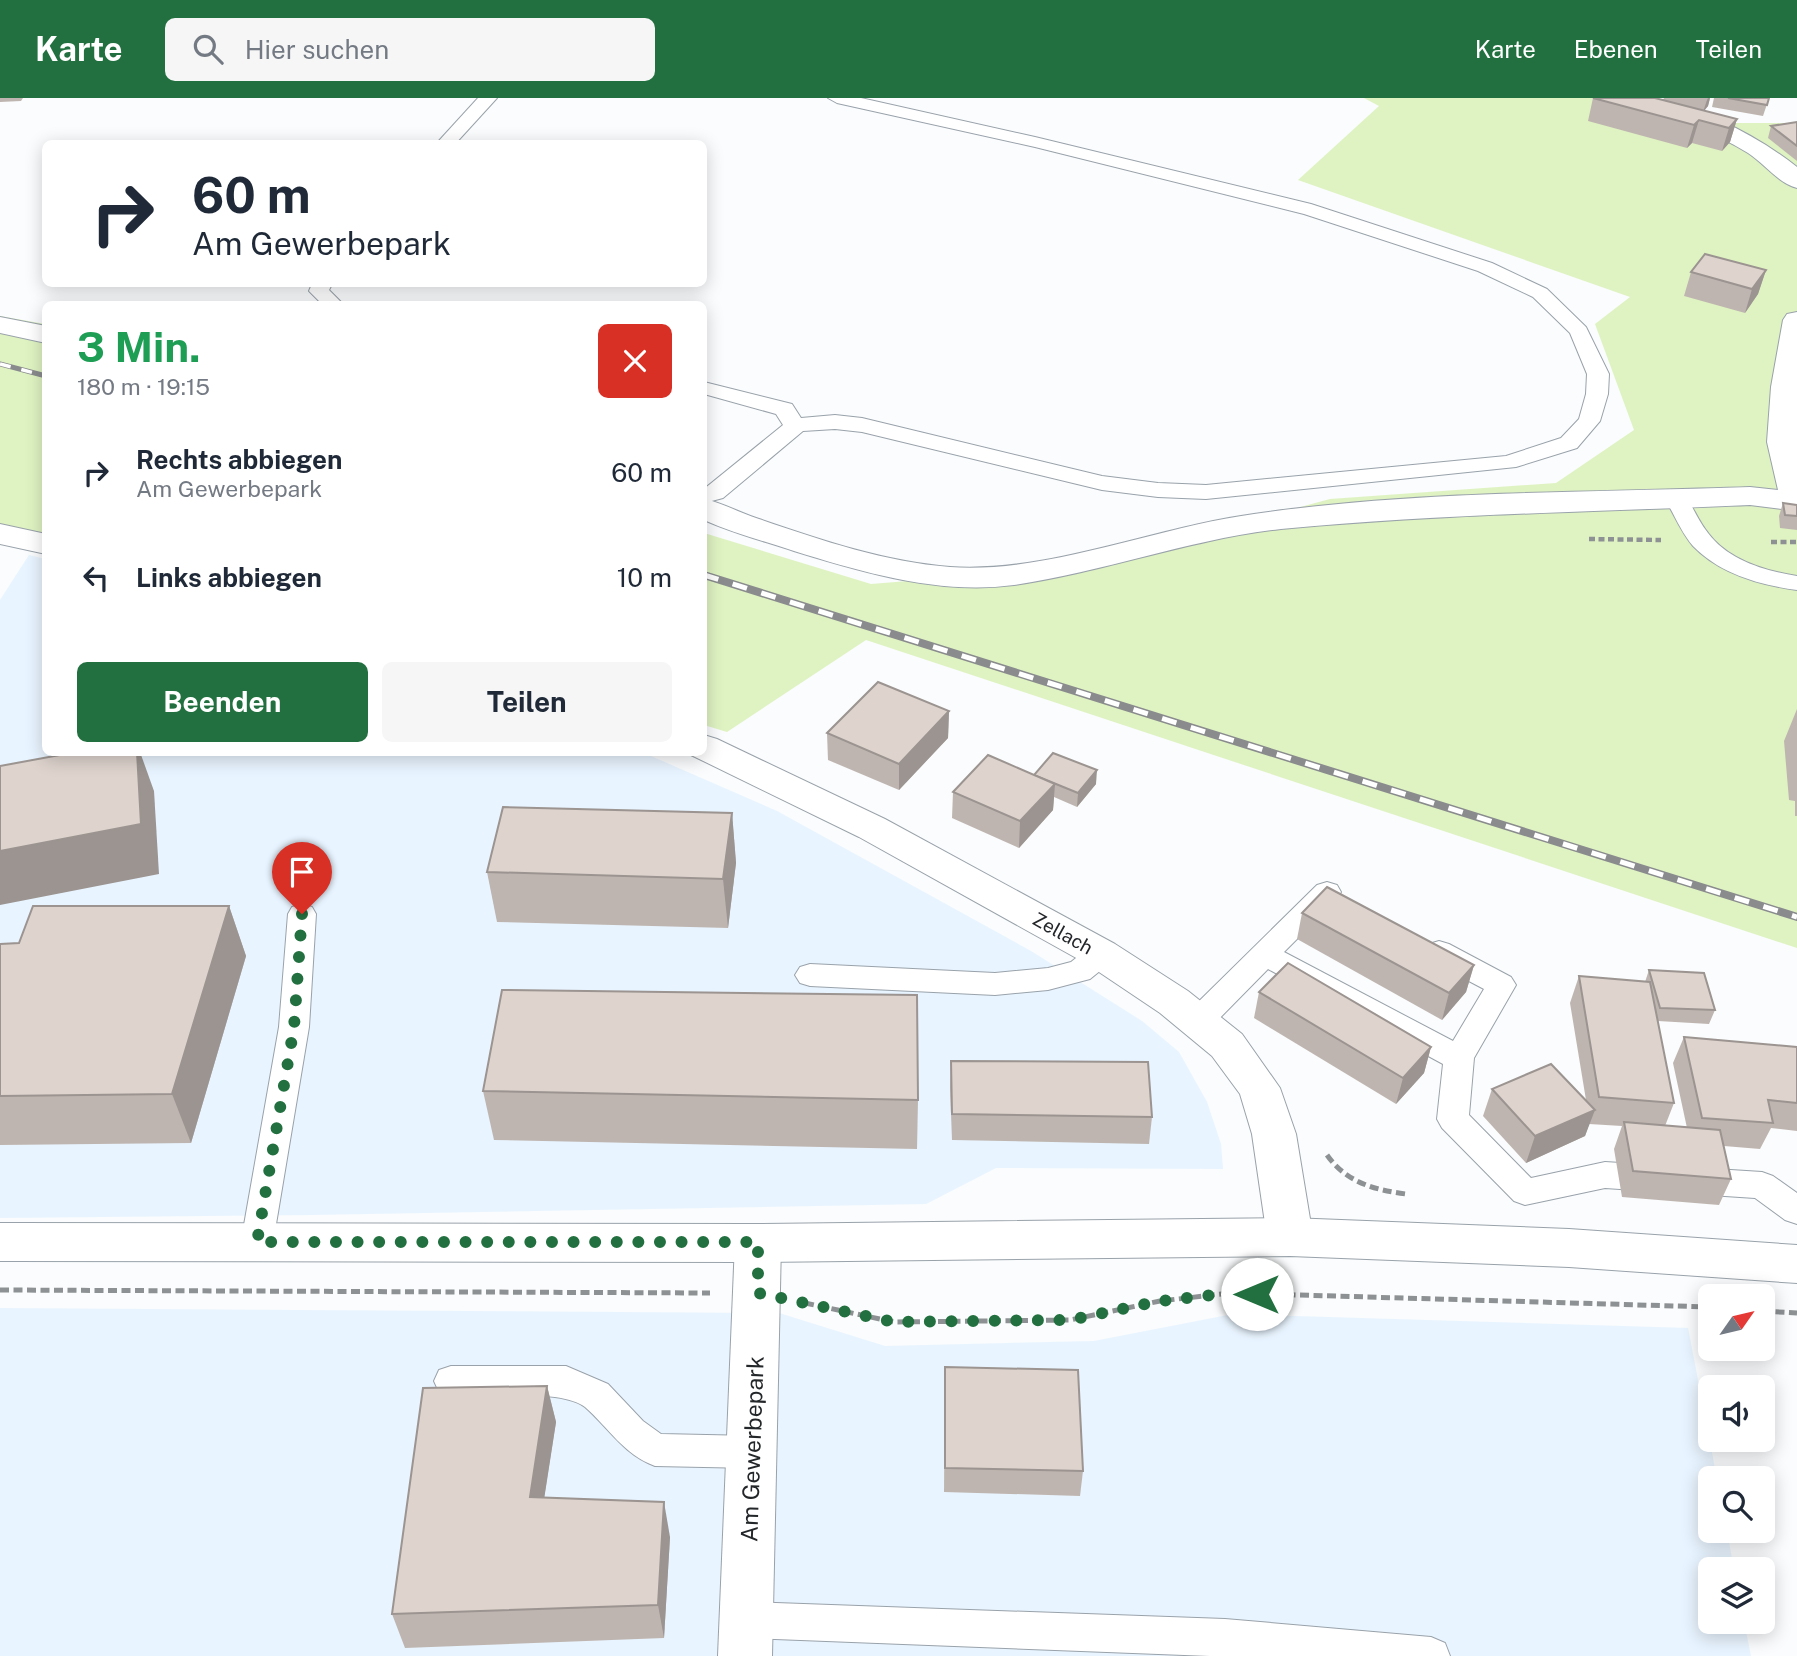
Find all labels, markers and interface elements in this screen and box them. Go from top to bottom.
search box [165,18,655,81]
text: Karte [35,30,123,68]
icon: search [189,30,227,68]
text: Hier suchen [245,34,389,65]
text: Karte [1475,35,1536,63]
text: Ebenen [1574,35,1658,63]
text: Teilen [1696,35,1762,63]
text: 60 m [192,166,311,224]
icon: right [77,168,168,259]
text: Am Gewerbepark [192,225,451,262]
text: 3 Min. [77,322,201,371]
button: close [598,324,672,398]
text: 180 m · 19:15 [77,373,210,400]
text: Rechts abbiegen [136,444,342,475]
icon: right [77,454,115,492]
text: 60 m [611,457,672,488]
text: Am Gewerbepark [136,475,322,502]
icon: left [77,559,115,597]
text: Links abbiegen [136,562,322,593]
text: 10 m [617,562,672,593]
button: Beenden [77,662,368,742]
button: Teilen [382,662,672,742]
pin [272,842,332,914]
icon: arrive [283,853,321,891]
street label: Zellach [1029,908,1097,958]
position arrow [1220,1257,1294,1331]
north arrow [1698,1284,1774,1362]
map controls [1698,1284,1775,1634]
street label: Am Gewerbepark [735,1355,769,1543]
button: sound [1698,1375,1775,1452]
button: search [1698,1466,1775,1543]
button: layers [1698,1557,1775,1634]

